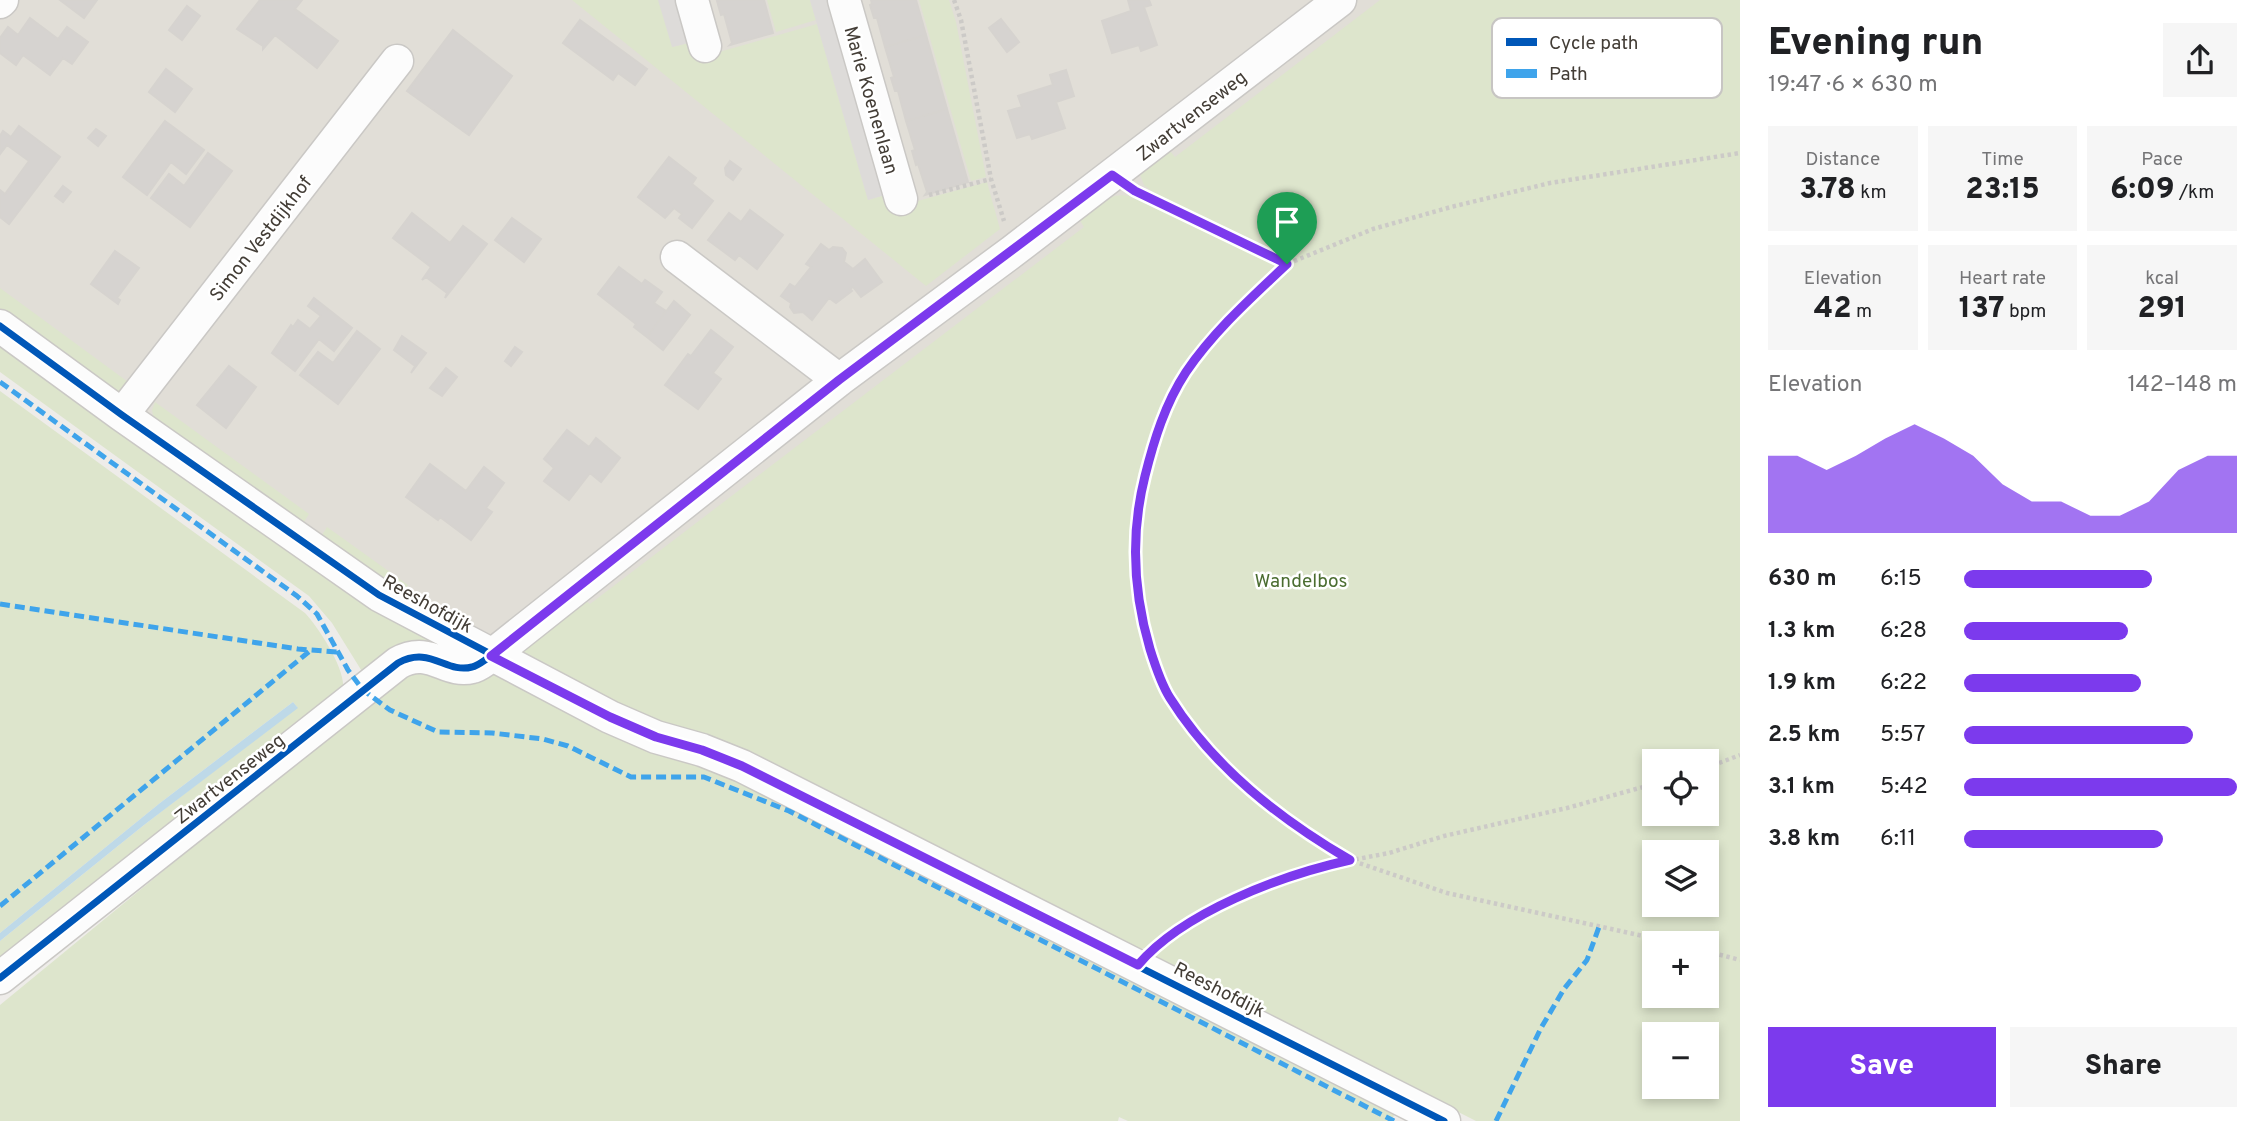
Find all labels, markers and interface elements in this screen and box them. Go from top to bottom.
legend [1492,18,1722,98]
text: Evening run [1768,20,1983,69]
button: share [2163,23,2237,97]
street label: Marie Koenenlaan [837,24,903,178]
text: Cycle path [1549,32,1638,56]
text: Path [1549,63,1588,87]
street label: Zwartvenseweg [1132,66,1252,167]
text: 19:47 · 6 × 630 m [1768,71,1938,100]
text: Distance [1806,148,1880,172]
text: Time [1981,148,2024,172]
text: Pace [2141,148,2183,172]
street label: Simon Vestdijkhof [205,171,318,307]
text: 3.78 [1799,172,1856,209]
text: 23:15 [1965,172,2040,209]
text: 6:09 [2110,172,2174,209]
text: km [1856,181,1887,205]
text: /km [2174,181,2214,205]
pin [1257,192,1317,264]
icon: arrive [1268,203,1306,241]
text: Elevation [1804,267,1882,291]
text: Heart rate [1959,267,2046,291]
text: kcal [2145,267,2179,291]
text: 42 [1814,291,1851,328]
text: 137 [1959,291,2005,328]
text: 291 [2138,291,2187,328]
text: m [1851,300,1872,324]
text: bpm [2005,300,2046,324]
text: Elevation [1768,371,1863,400]
text: 142–148 m [2127,371,2237,400]
text: 630 m [1768,565,1837,594]
text: 6:15 [1880,565,1922,594]
street label: Reeshofdijk [378,570,477,639]
park label: Wandelbos [1255,570,1347,594]
text: 1.3 km [1768,617,1835,646]
text: 6:28 [1880,617,1927,646]
text: 1.9 km [1768,669,1836,698]
text: 6:22 [1880,669,1927,698]
text: 2.5 km [1768,721,1841,750]
text: 5:57 [1880,721,1926,750]
street label: Zwartvenseweg [170,729,290,830]
map controls [1642,749,1719,1099]
button: locate [1642,749,1719,826]
text: 3.1 km [1768,773,1835,802]
text: 5:42 [1880,773,1928,802]
text: 3.8 km [1768,825,1840,854]
text: 6:11 [1880,825,1916,854]
button: layers [1642,840,1719,917]
button: + [1642,931,1719,1008]
street label: Reeshofdijk [1169,957,1269,1024]
button: − [1642,1022,1719,1099]
button: Save [1768,1027,1996,1107]
button: Share [2010,1027,2237,1107]

